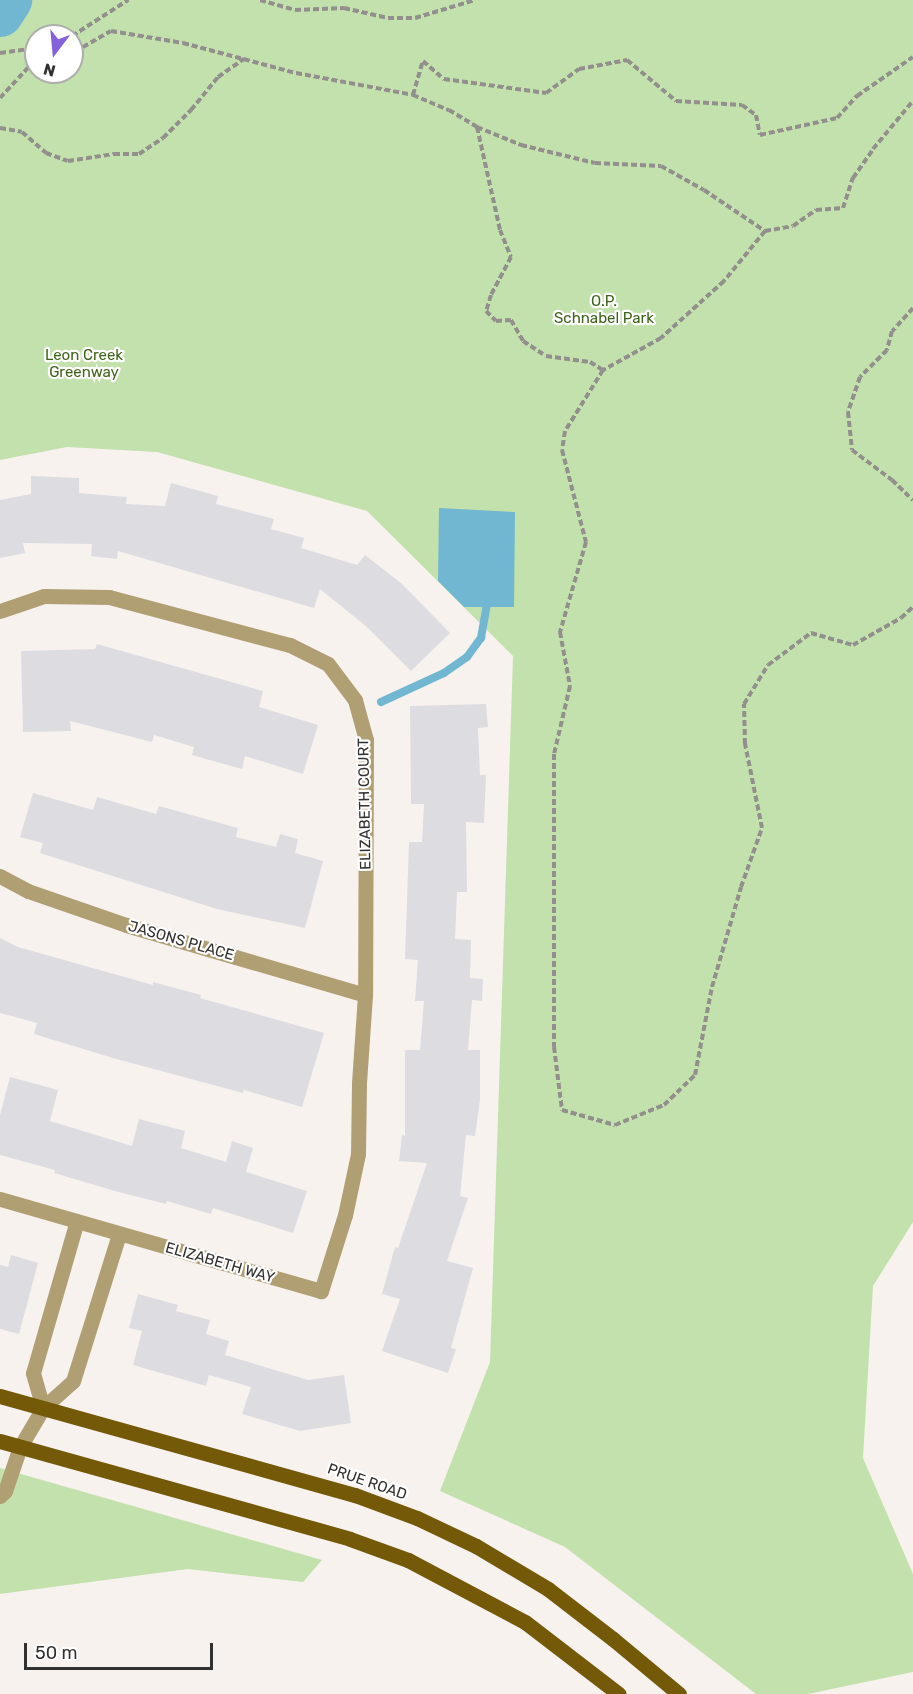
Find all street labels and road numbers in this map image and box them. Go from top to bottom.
street label: ELIZABETH COURT [355,738,375,870]
street label: JASONS PLACE [126,917,236,965]
street label: ELIZABETH WAY [163,1239,277,1287]
street label: PRUE ROAD [325,1460,409,1504]

